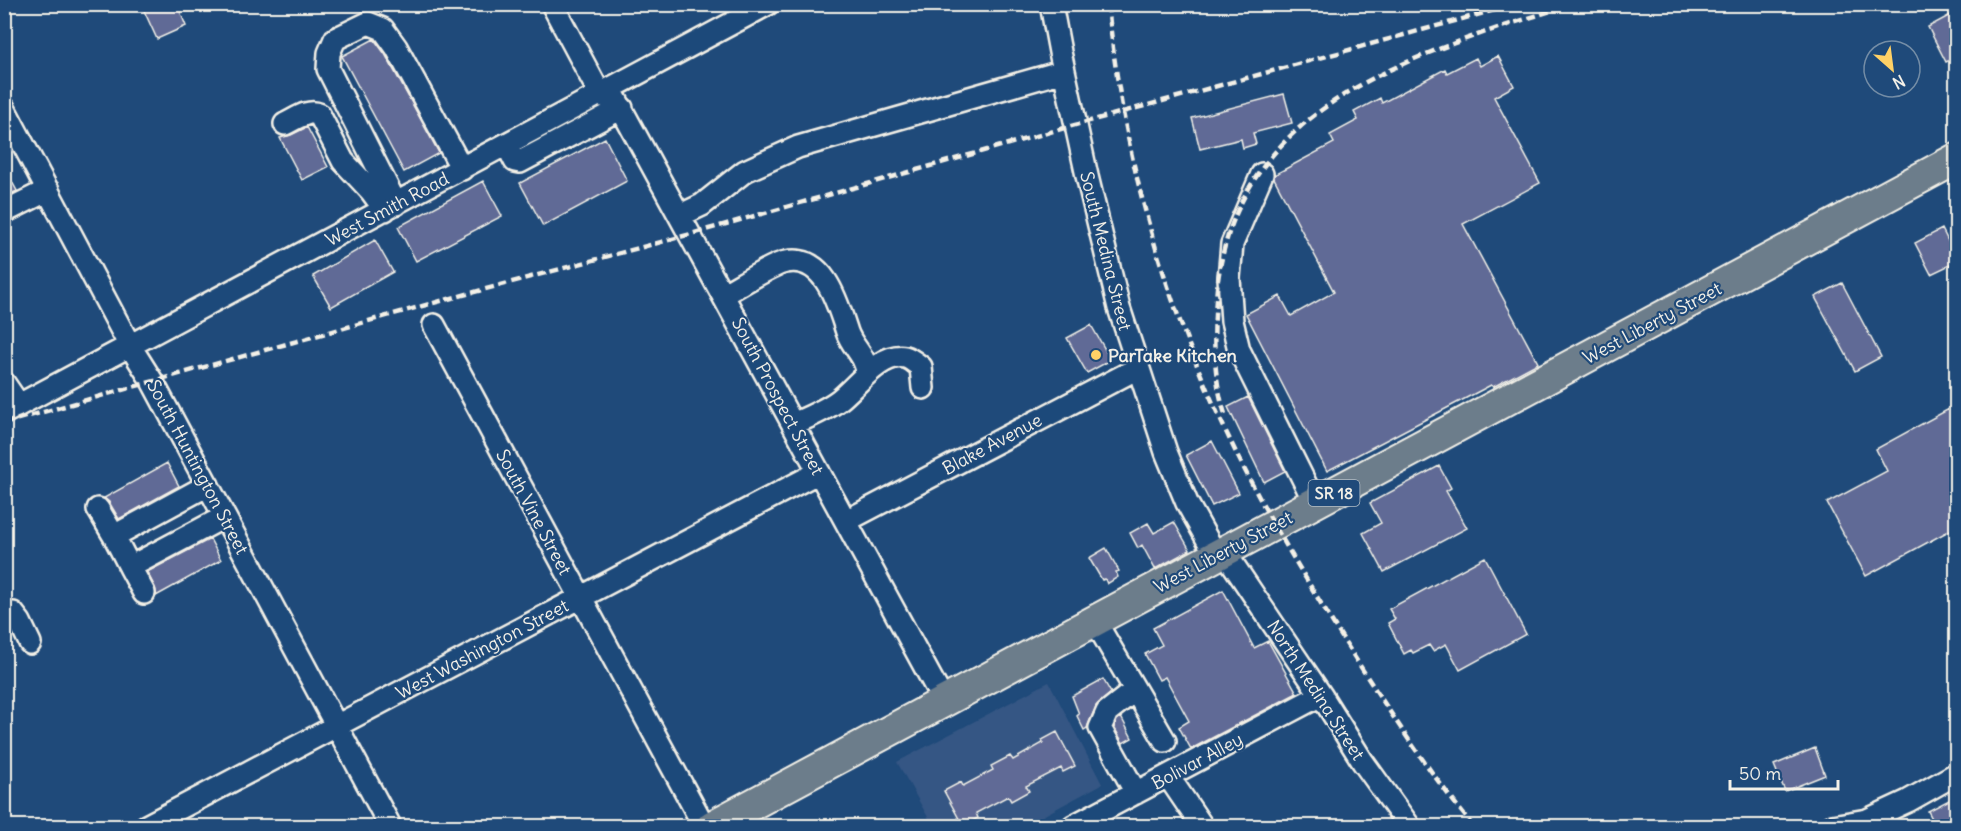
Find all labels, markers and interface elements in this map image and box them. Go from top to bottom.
north arrow [1862,39,1922,99]
text: N [1889,71,1909,94]
street label: West Smith Road [321,167,453,251]
street label: South Medina Street [1075,169,1137,333]
street label: West Liberty Street [1579,277,1725,369]
street label: South Prospect Street [727,313,829,479]
place label: ParTake Kitchen [1108,344,1238,367]
marker: ParTake Kitchen [1089,348,1103,362]
street label: South Huntington Street [142,376,254,558]
street label: Blake Avenue [938,408,1046,480]
street label: South Vine Street [491,445,577,579]
road number: SR 18 [1308,480,1360,506]
street label: West Liberty Street [1150,506,1296,598]
street label: West Washington Street [392,594,572,704]
street label: North Medina Street [1262,616,1370,764]
street label: Bolivar Alley [1147,727,1247,795]
scale bar [1730,753,1838,791]
text: 50 m [1739,762,1781,785]

